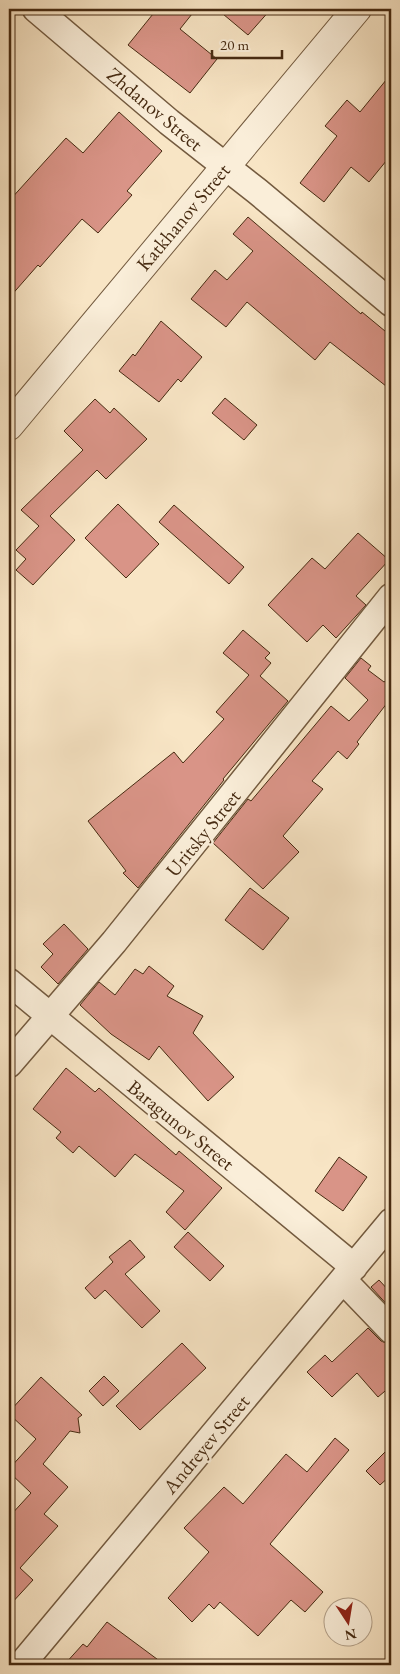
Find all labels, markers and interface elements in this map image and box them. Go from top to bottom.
scale bar [212,28,282,60]
text: 20 m [220,35,249,54]
street label: Zhdanov Street [102,61,209,157]
street label: Katkhanov Street [130,157,236,276]
street label: Uritsky Street [160,783,247,882]
street label: Baragunov Street [122,1074,240,1177]
street label: Andreyev Street [156,1388,256,1500]
north arrow [322,1596,372,1646]
text: N [343,1625,358,1645]

